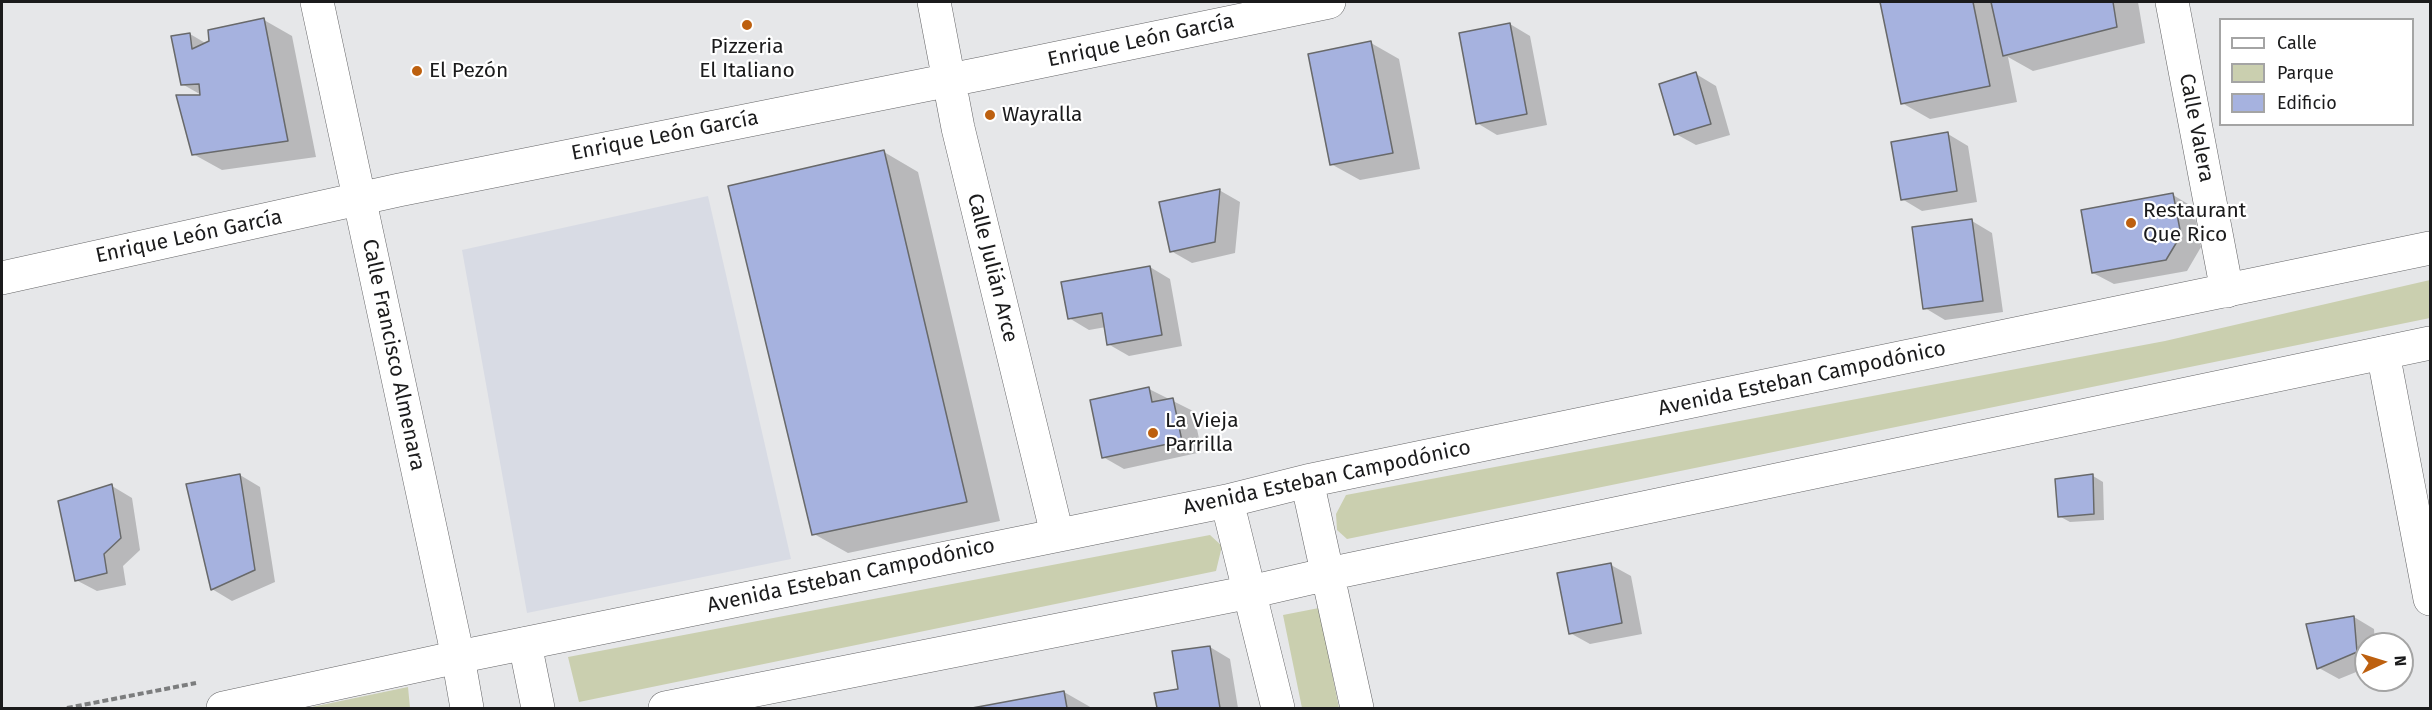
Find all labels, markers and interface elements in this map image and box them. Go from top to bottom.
street label: Enrique León García [1045,9,1237,73]
marker: Pizzeria El Italiano [740,18,754,32]
legend [2219,18,2414,126]
text: Calle [2277,32,2317,54]
place label: Pizzeria El Italiano [699,34,795,84]
place label: El Pezón [429,58,508,84]
text: Parque [2277,62,2334,84]
marker: El Pezón [410,64,424,78]
street label: Calle Valera [2173,71,2219,185]
text: Edificio [2277,92,2337,114]
place label: Wayralla [1002,102,1082,128]
street label: Enrique León García [569,105,761,167]
marker: Wayralla [983,108,997,122]
street label: Calle Julián Arce [961,191,1023,345]
place label: Restaurant Que Rico [2143,198,2246,248]
street label: Enrique León García [93,205,285,269]
marker: Restaurant Que Rico [2124,216,2138,230]
street label: Calle Francisco Almenara [356,237,430,473]
street label: Avenida Esteban Campodónico [1656,336,1948,422]
place label: La Vieja Parrilla [1165,408,1239,458]
marker: La Vieja Parrilla [1146,426,1160,440]
street label: Avenida Esteban Campodónico [1181,435,1473,521]
street label: Avenida Esteban Campodónico [705,533,997,619]
north arrow [2354,632,2414,692]
text: N [2391,655,2410,667]

